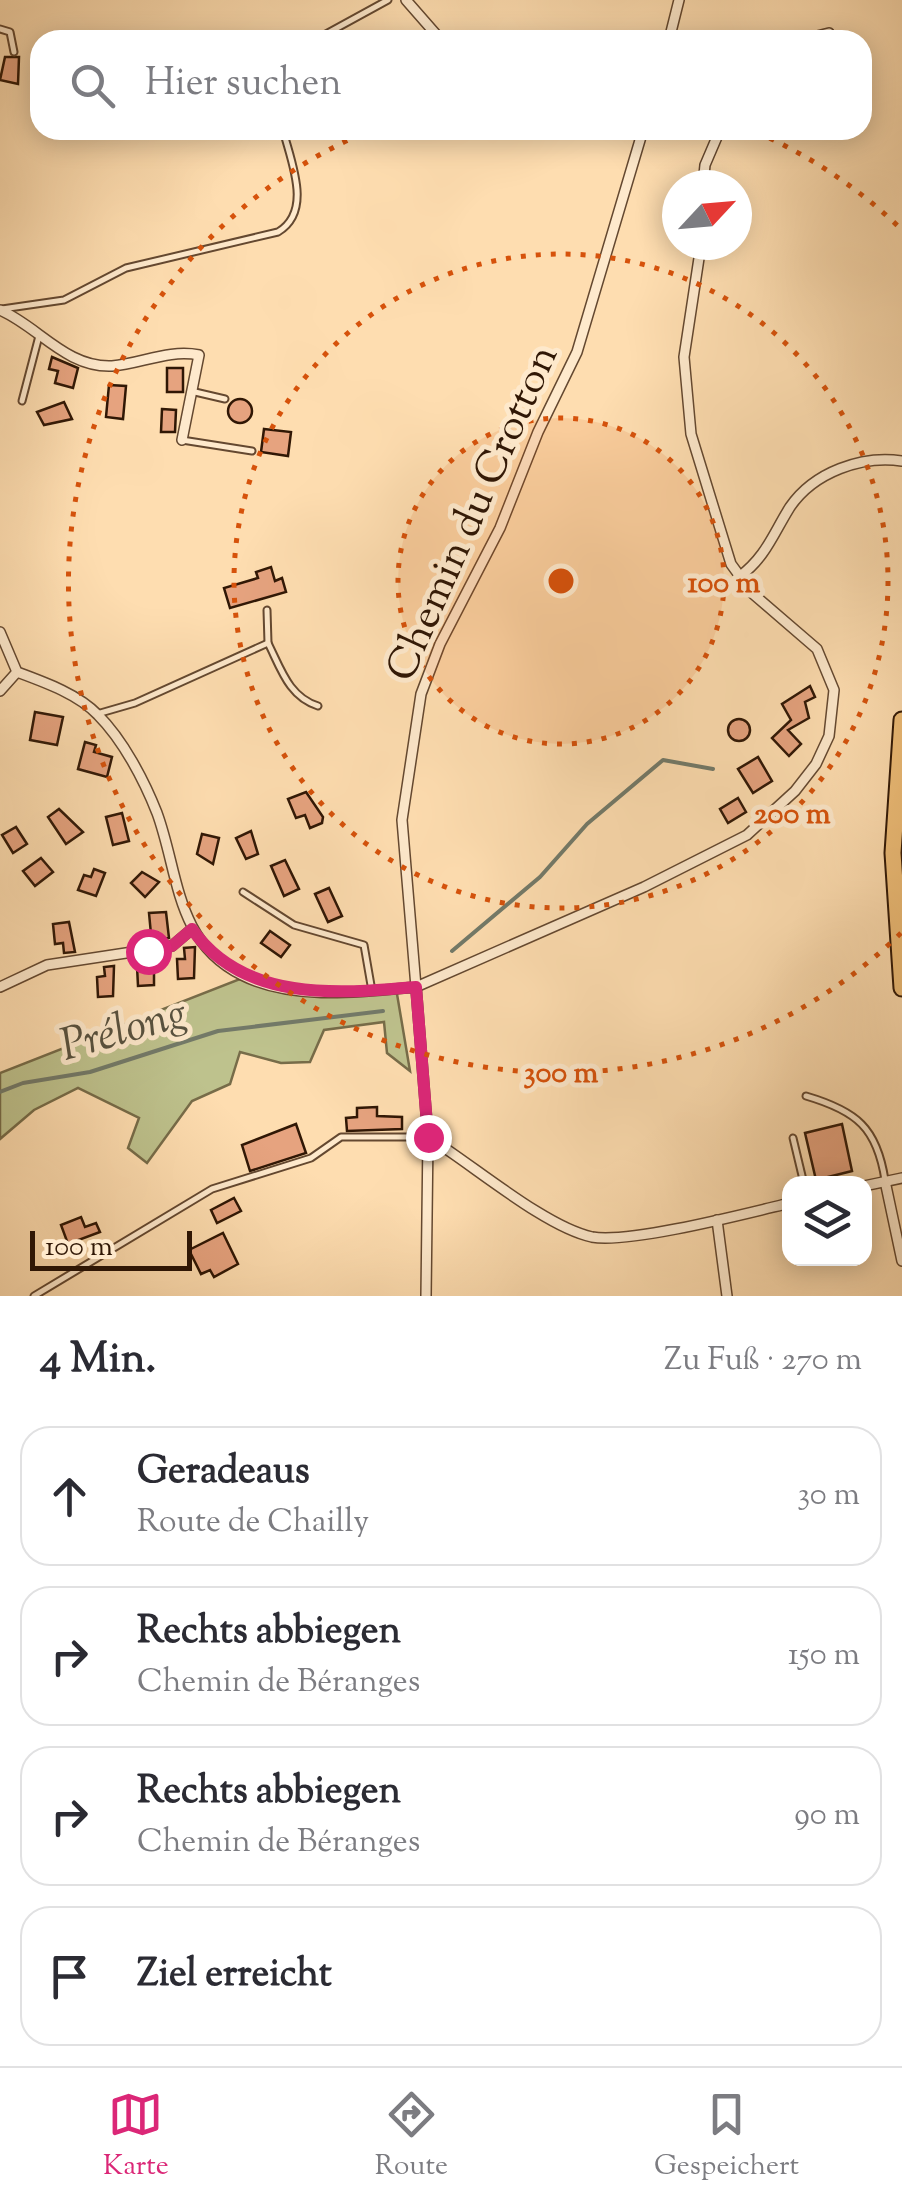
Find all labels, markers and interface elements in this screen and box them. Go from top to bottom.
search box [30,30,872,140]
icon: search [65,58,120,113]
text: Hier suchen [145,58,342,112]
north arrow [662,170,752,260]
street label: Chemin du Crotton [373,336,576,692]
centre of rings [543,563,579,599]
text: 100 m [688,563,761,606]
text: 200 m [754,794,831,837]
route start [126,929,172,975]
water label: Prélong [53,983,196,1081]
text: 300 m [524,1053,599,1096]
route end [406,1115,452,1161]
map controls [782,1176,872,1266]
button: layers [782,1176,872,1266]
scale bar [30,1226,192,1270]
text: 100 m [45,1228,113,1268]
text: 4 Min. [40,1331,156,1391]
text: Zu Fuß · 270 m [664,1338,862,1384]
text: Geradeaus [137,1446,310,1500]
icon: ahead [42,1469,97,1524]
text: 30 m [797,1473,860,1519]
text: Route de Chailly [137,1500,369,1546]
text: Rechts abbiegen [137,1606,401,1660]
icon: right [42,1629,97,1684]
text: 150 m [788,1633,860,1679]
text: Chemin de Béranges [137,1660,420,1706]
text: Rechts abbiegen [137,1766,401,1820]
icon: right [42,1789,97,1844]
text: 90 m [794,1793,860,1839]
text: Chemin de Béranges [137,1820,420,1866]
icon: arrive [42,1949,97,2004]
text: Ziel erreicht [137,1949,332,2003]
tab: Karte [103,2087,169,2187]
tab: Route [375,2087,448,2187]
tab: Gespeichert [654,2087,799,2187]

